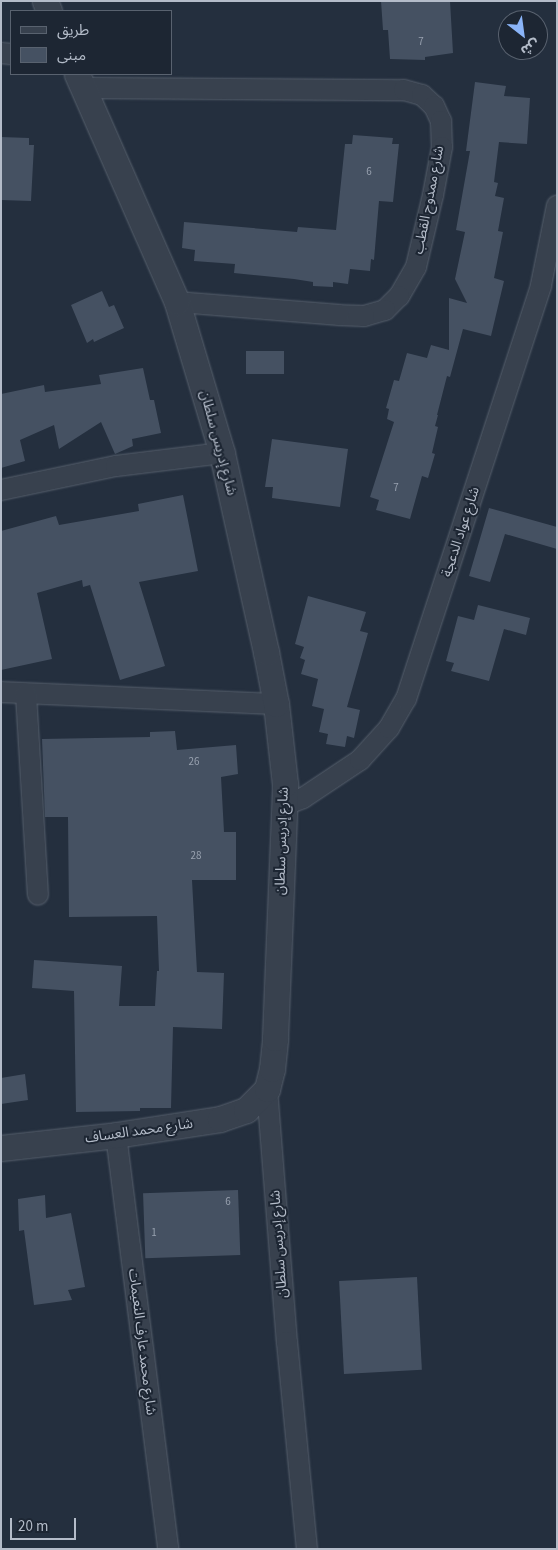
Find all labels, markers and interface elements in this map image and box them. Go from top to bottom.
legend [10,10,172,75]
north arrow [498,10,548,60]
text: طريق [57,20,89,41]
text: ش [517,34,543,61]
house number: 7 [418,35,424,49]
text: مبنى [57,45,86,66]
street label: شارع ممدوح القطب [410,144,448,256]
house number: 6 [366,165,372,179]
street label: شارع إدريس سلطان [196,389,240,497]
house number: 7 [393,481,399,495]
street label: شارع عواد الدعجة [439,485,483,579]
house number: 26 [189,755,199,769]
street label: شارع إدريس سلطان [272,787,292,895]
house number: 28 [191,849,201,863]
street label: شارع محمد العساف [84,1115,194,1147]
street label: شارع إدريس سلطان [267,1189,291,1299]
house number: 6 [225,1195,231,1209]
house number: 1 [151,1226,157,1240]
street label: شارع محمد عارف النعيمات [125,1268,159,1416]
scale bar [12,1508,79,1540]
text: 20 m [18,1516,48,1537]

